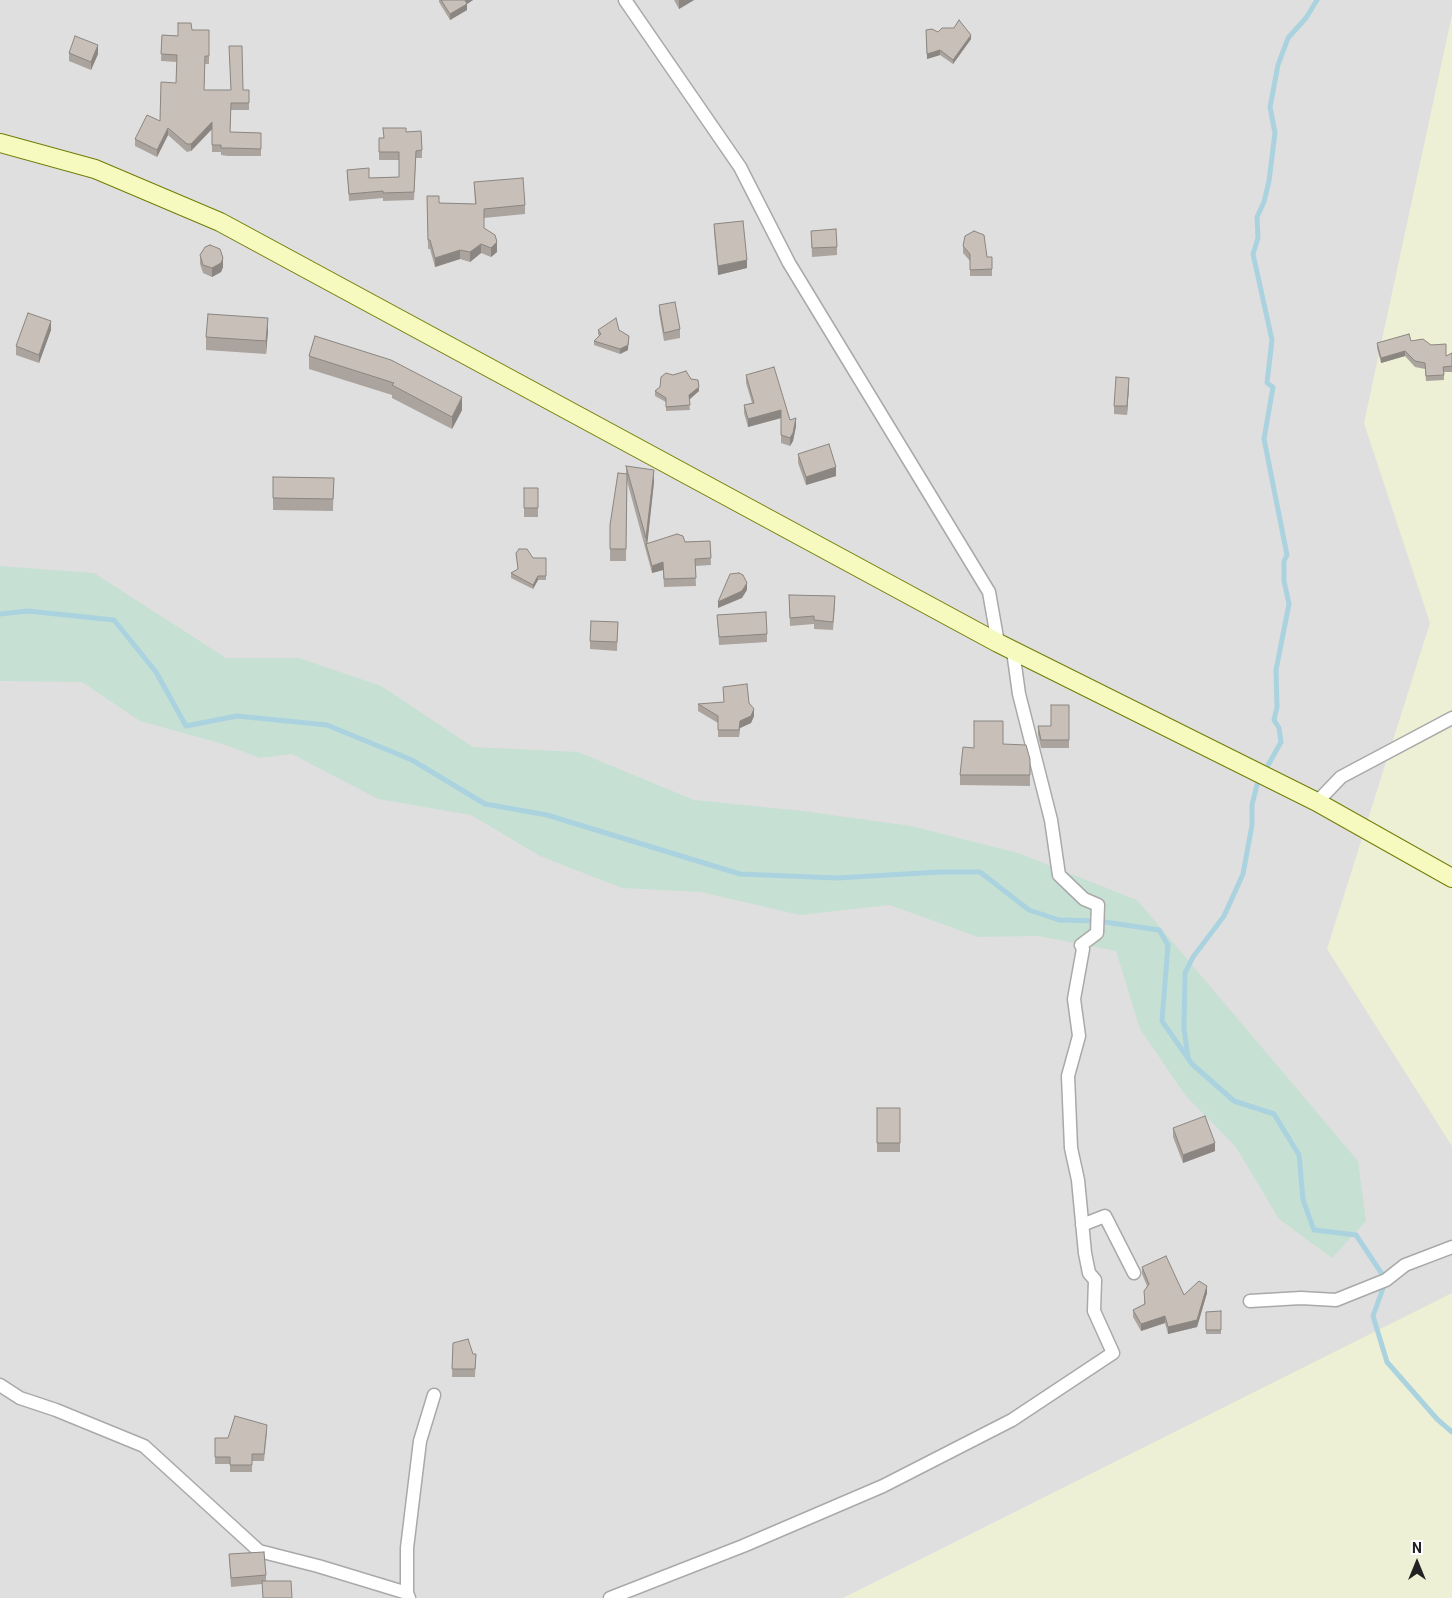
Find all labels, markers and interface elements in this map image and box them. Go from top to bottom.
north arrow [1392,1538,1442,1588]
text: N [1412,1540,1422,1556]

